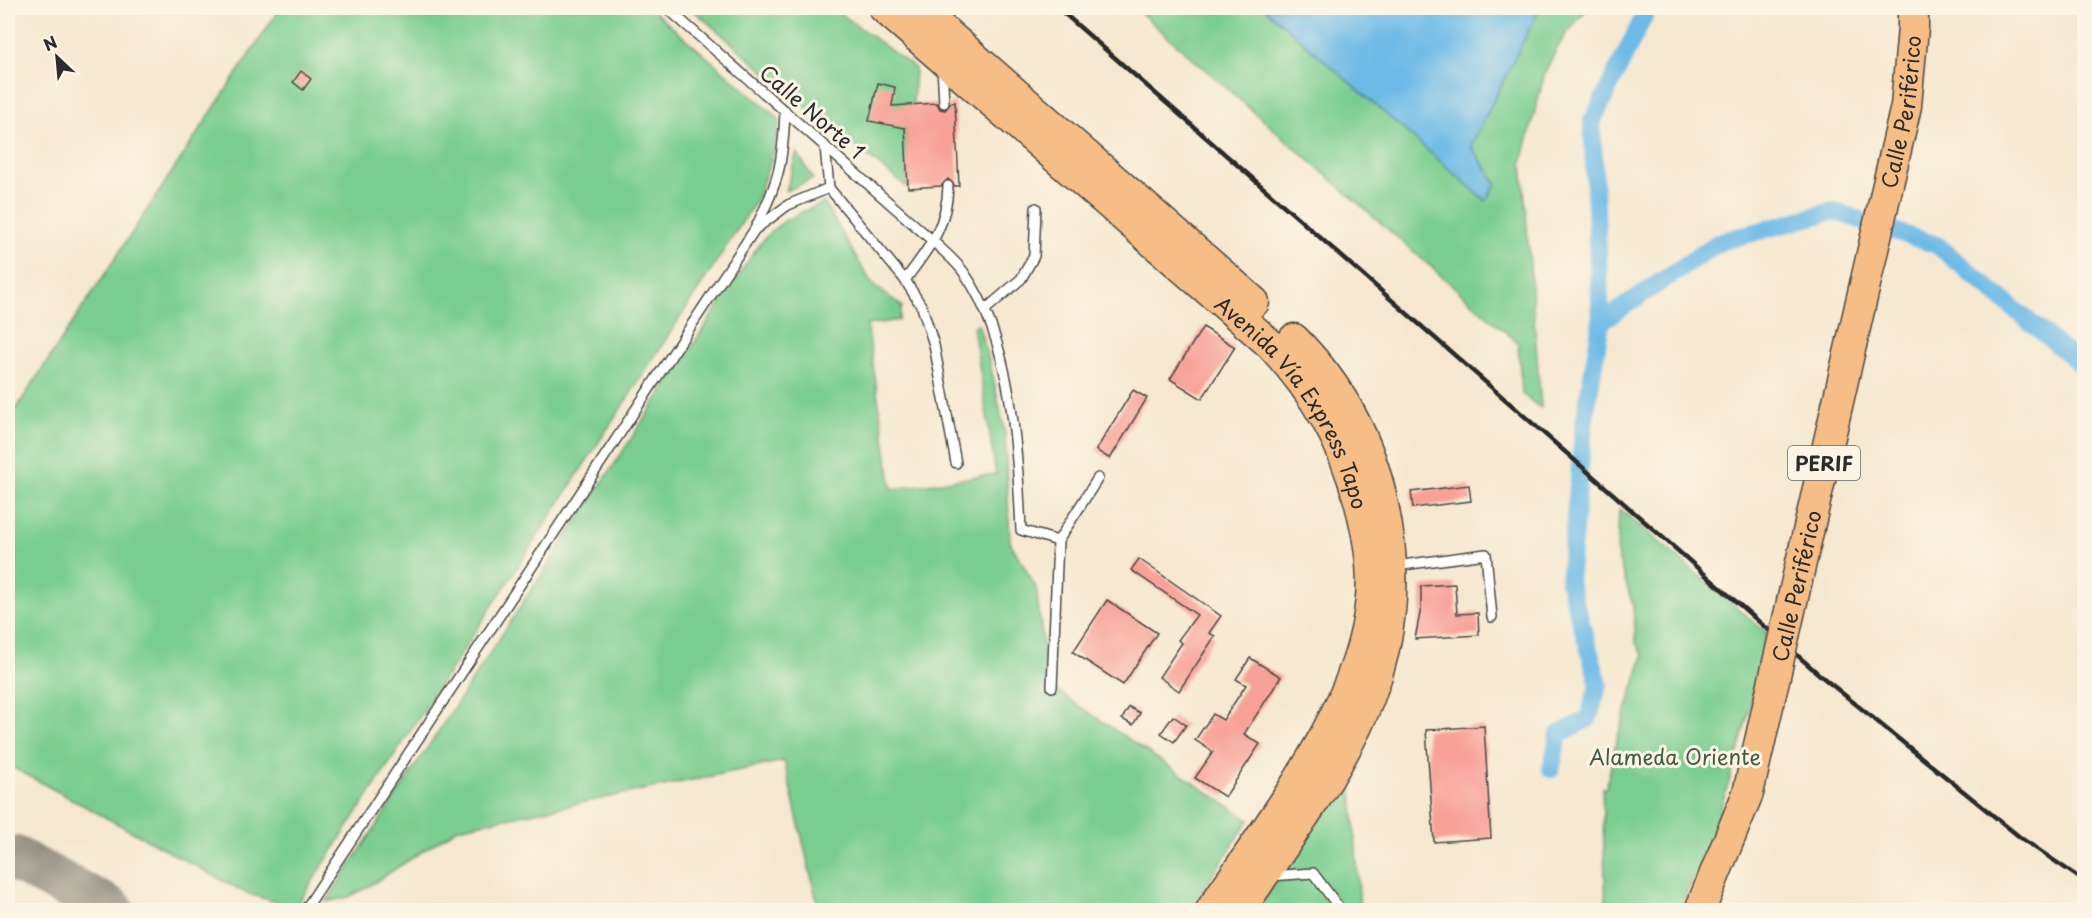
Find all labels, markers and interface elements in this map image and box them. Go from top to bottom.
north arrow [27,27,87,87]
text: N [39,29,61,56]
street label: Calle Periférico [1872,34,1928,191]
street label: Calle Norte 1 [753,56,873,166]
street label: Avenida Vía Express Tapo [1209,288,1377,512]
road number: PERIF [1788,446,1860,480]
street label: Calle Periférico [1763,507,1829,665]
park label: Alameda Oriente [1589,740,1761,772]

